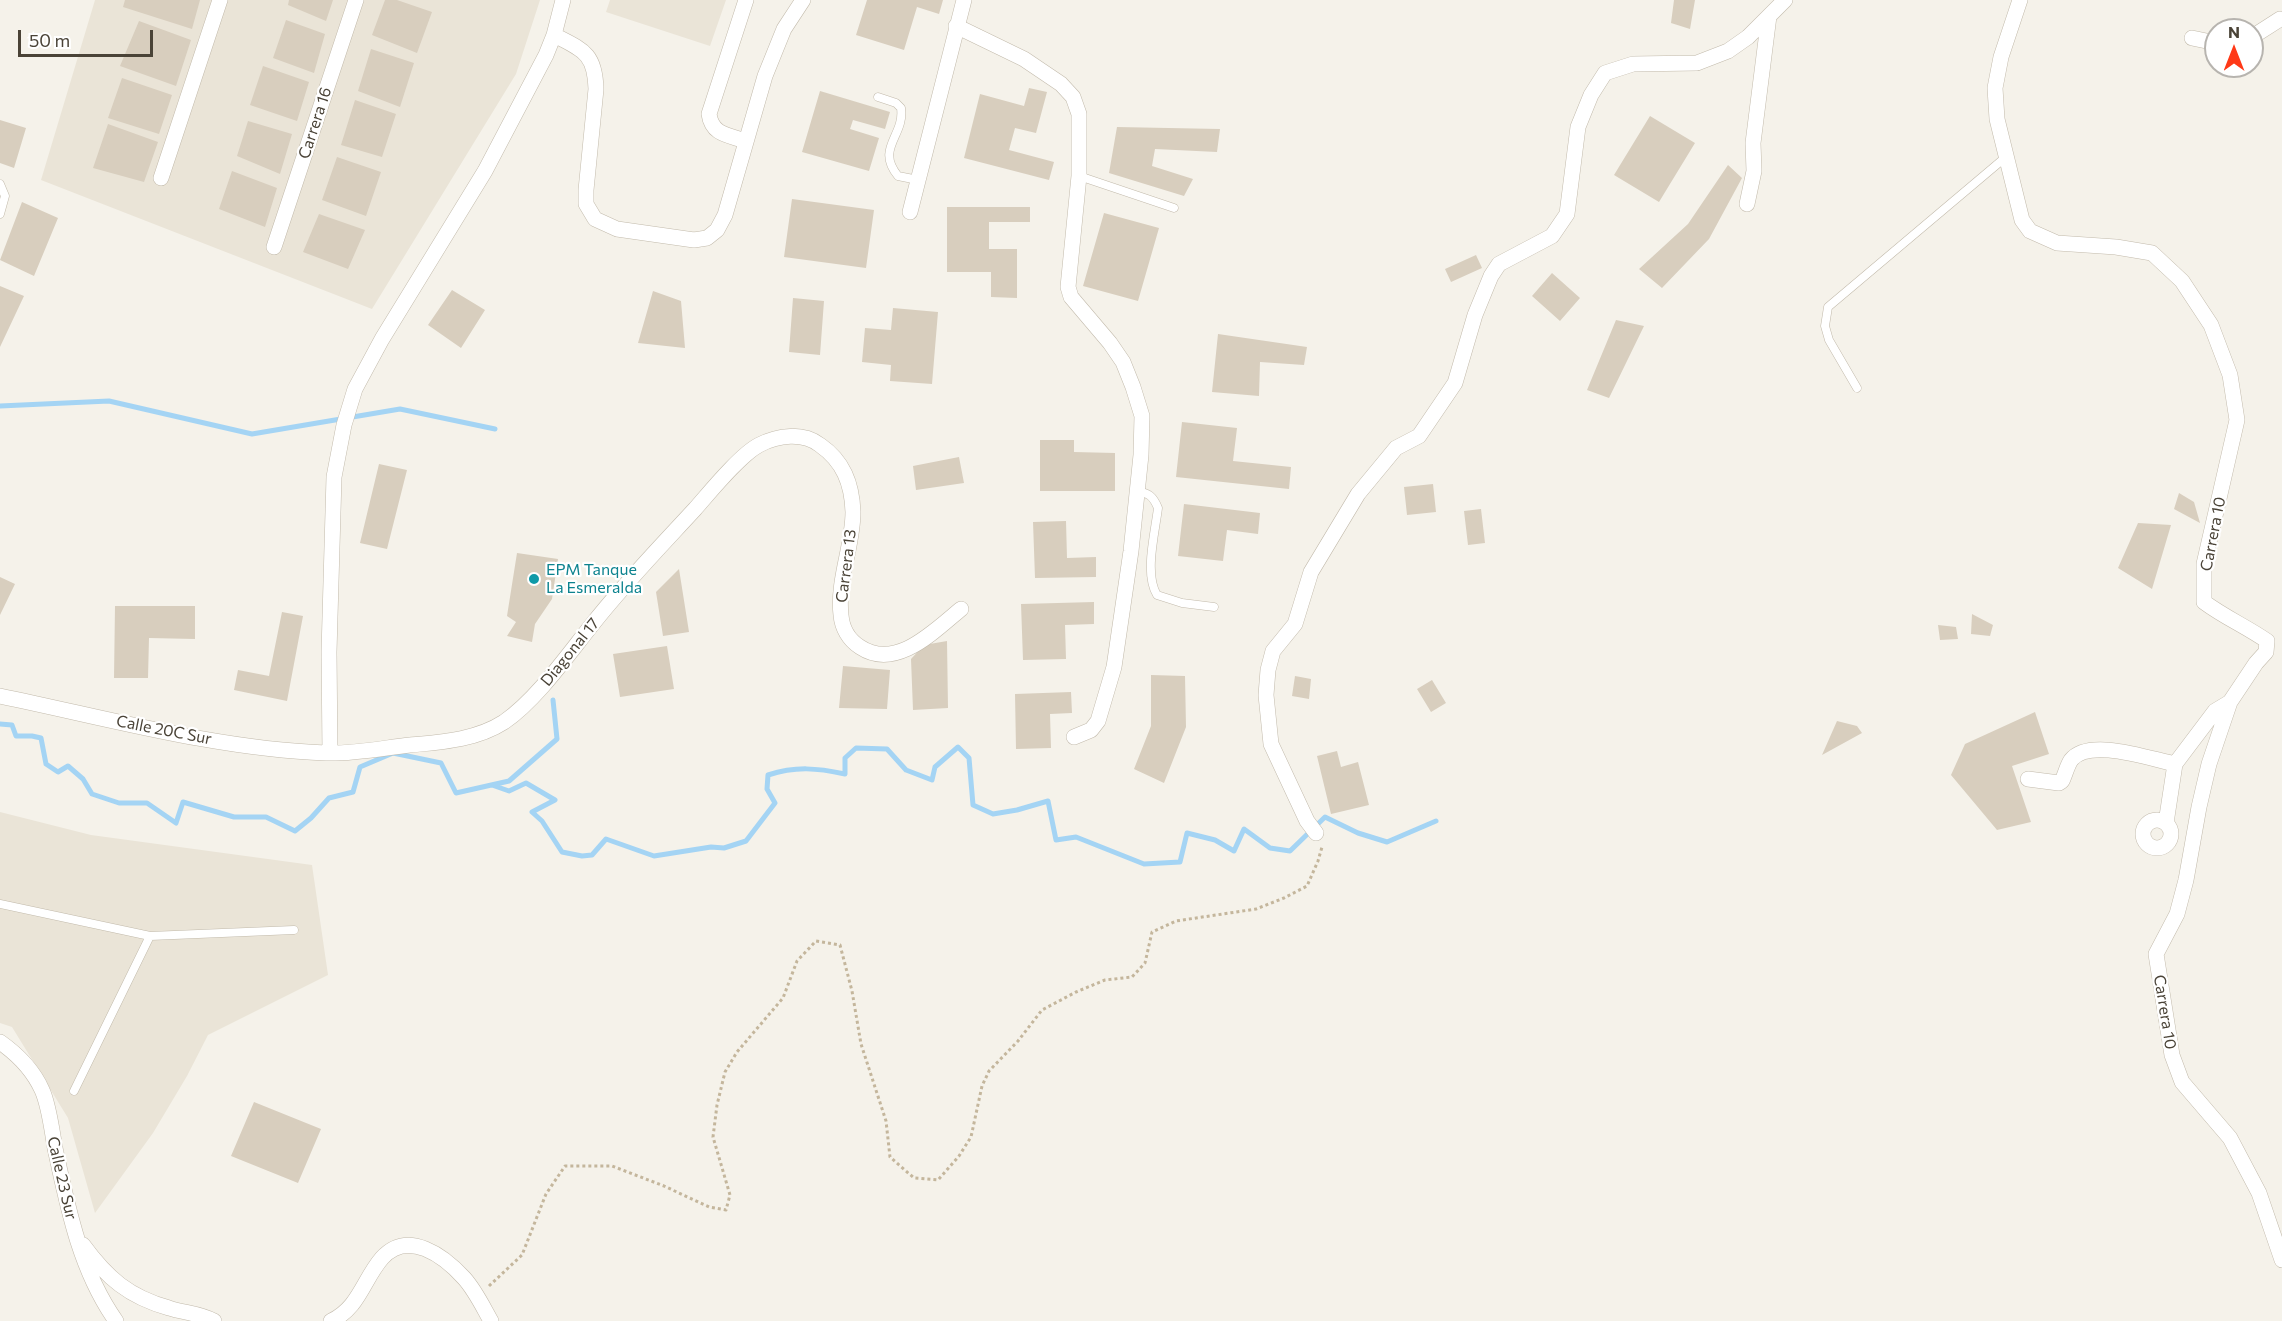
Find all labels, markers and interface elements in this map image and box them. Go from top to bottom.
scale bar [21,18,156,56]
north arrow [2204,18,2264,78]
text: N [2228,22,2240,41]
text: 50 m [29,29,70,51]
street label: Carrera 16 [294,85,336,161]
street label: Carrera 10 [2196,495,2230,573]
street label: Carrera 13 [832,528,860,604]
place label: EPM Tanque La Esmeralda [546,560,642,598]
marker: EPM Tanque La Esmeralda [527,572,541,586]
street label: Diagonal 17 [537,614,603,690]
street label: Calle 20C Sur [115,711,213,749]
street label: Carrera 10 [2150,973,2180,1051]
street label: Calle 23 Sur [43,1135,81,1221]

